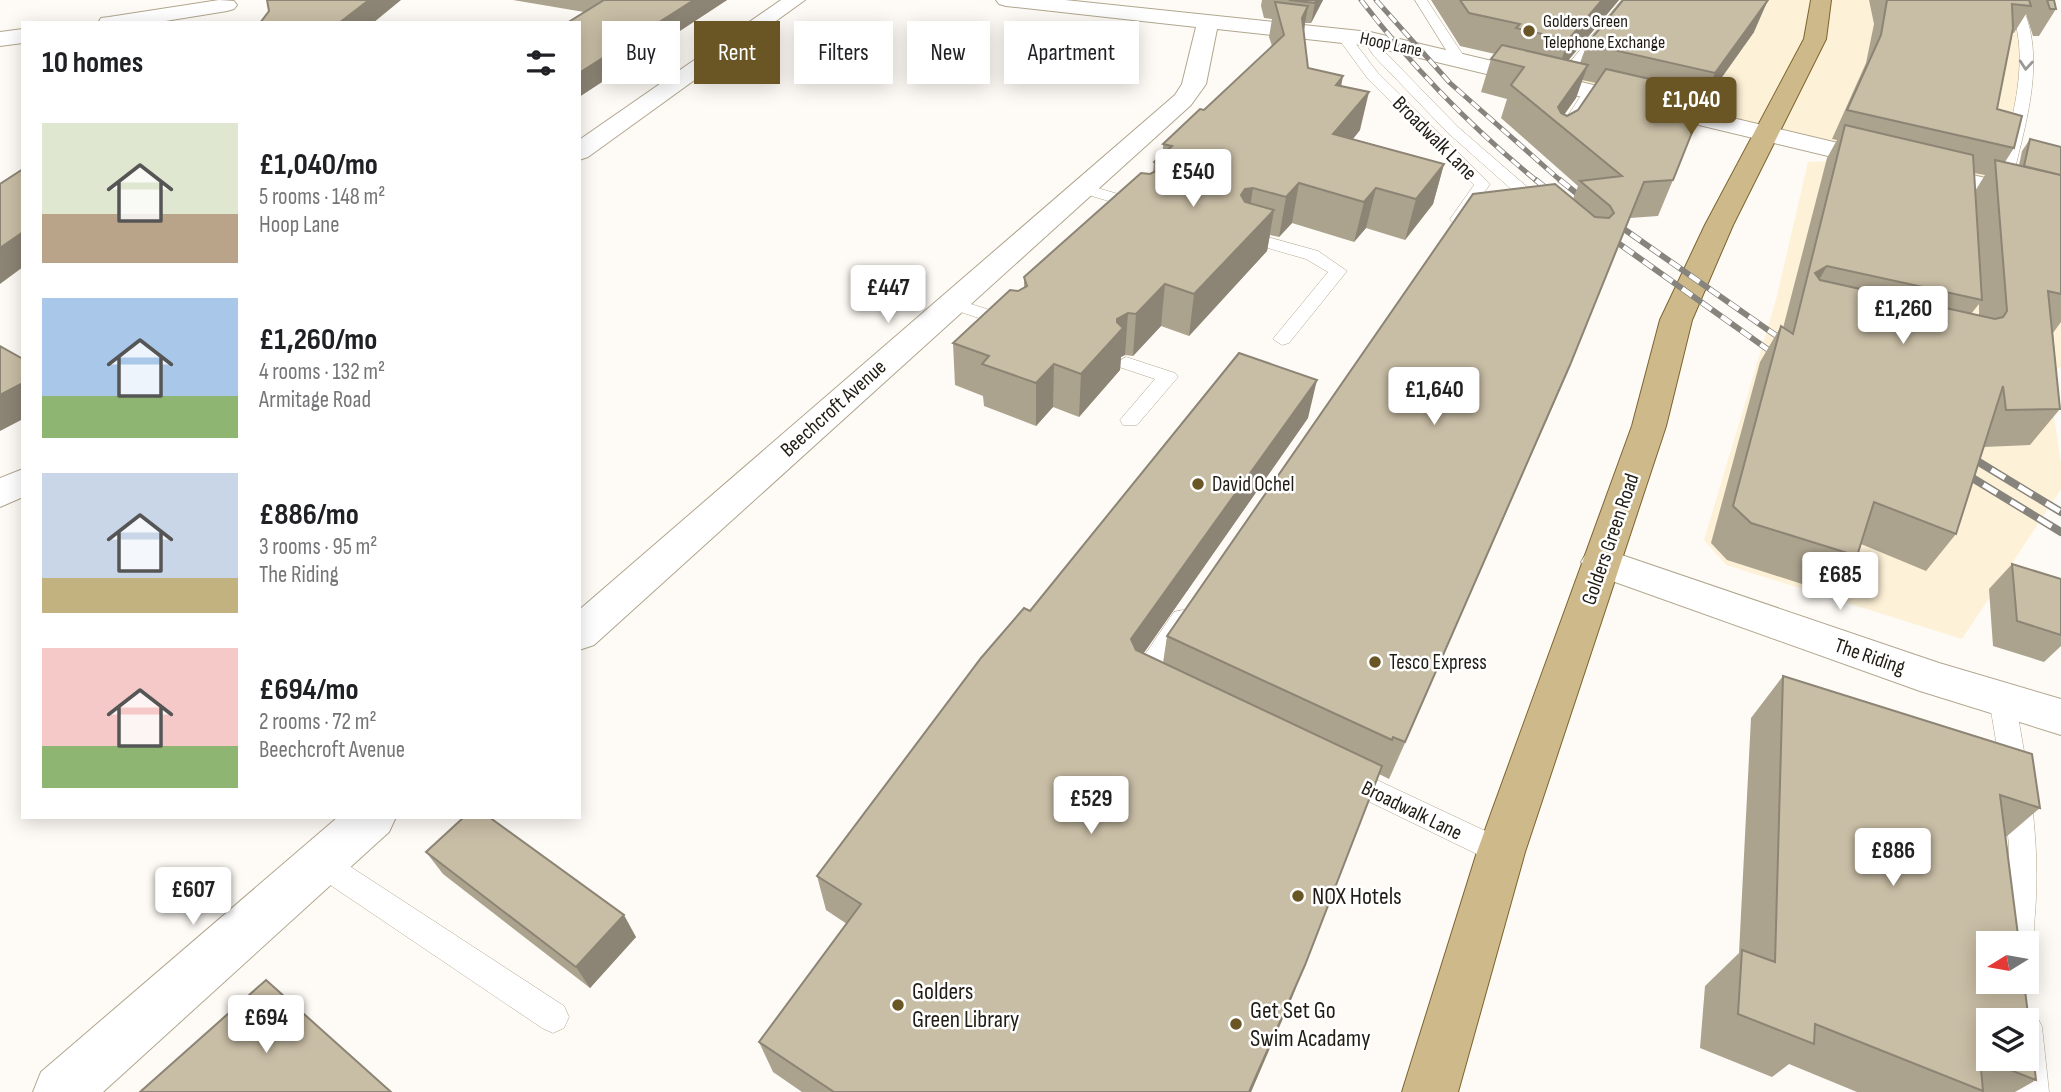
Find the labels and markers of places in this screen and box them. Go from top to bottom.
place label: Golders Green Telephone Exchange [1543,11,1665,53]
marker: Golders Green Telephone Exchange [1521,23,1537,39]
pin: £1,040 [1634,78,1748,137]
pin: £540 [1152,150,1234,209]
pin: £447 [847,266,929,325]
pin: £1,260 [1846,286,1960,346]
pin: £1,640 [1377,368,1491,427]
place label: David Ochel [1212,472,1294,497]
marker: David Ochel [1190,476,1206,492]
pin: £685 [1799,552,1881,612]
place label: Tesco Express [1389,650,1487,675]
marker: Tesco Express [1367,654,1383,670]
pin: £529 [1050,776,1132,836]
pin: £886 [1852,828,1934,888]
pin: £607 [152,867,234,927]
place label: NOX Hotels [1312,882,1402,911]
marker: NOX Hotels [1290,888,1306,904]
place label: Golders Green Library [912,977,1019,1034]
pin: £694 [225,996,307,1055]
place label: Get Set Go Swim Acadamy [1250,996,1370,1053]
marker: Golders Green Library [890,997,906,1013]
marker: Get Set Go Swim Acadamy [1228,1016,1244,1032]

